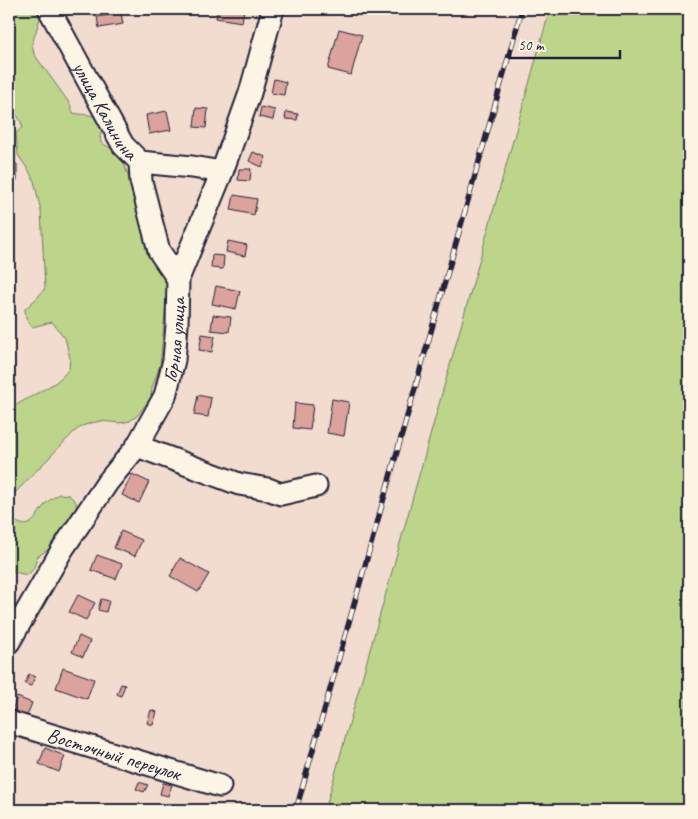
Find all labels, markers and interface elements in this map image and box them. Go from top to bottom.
scale bar [510,28,620,60]
text: 50 m [518,36,545,55]
street label: улица Калинина [66,56,144,166]
street label: Горная улица [157,296,191,385]
street label: Восточный переулок [44,722,185,787]

